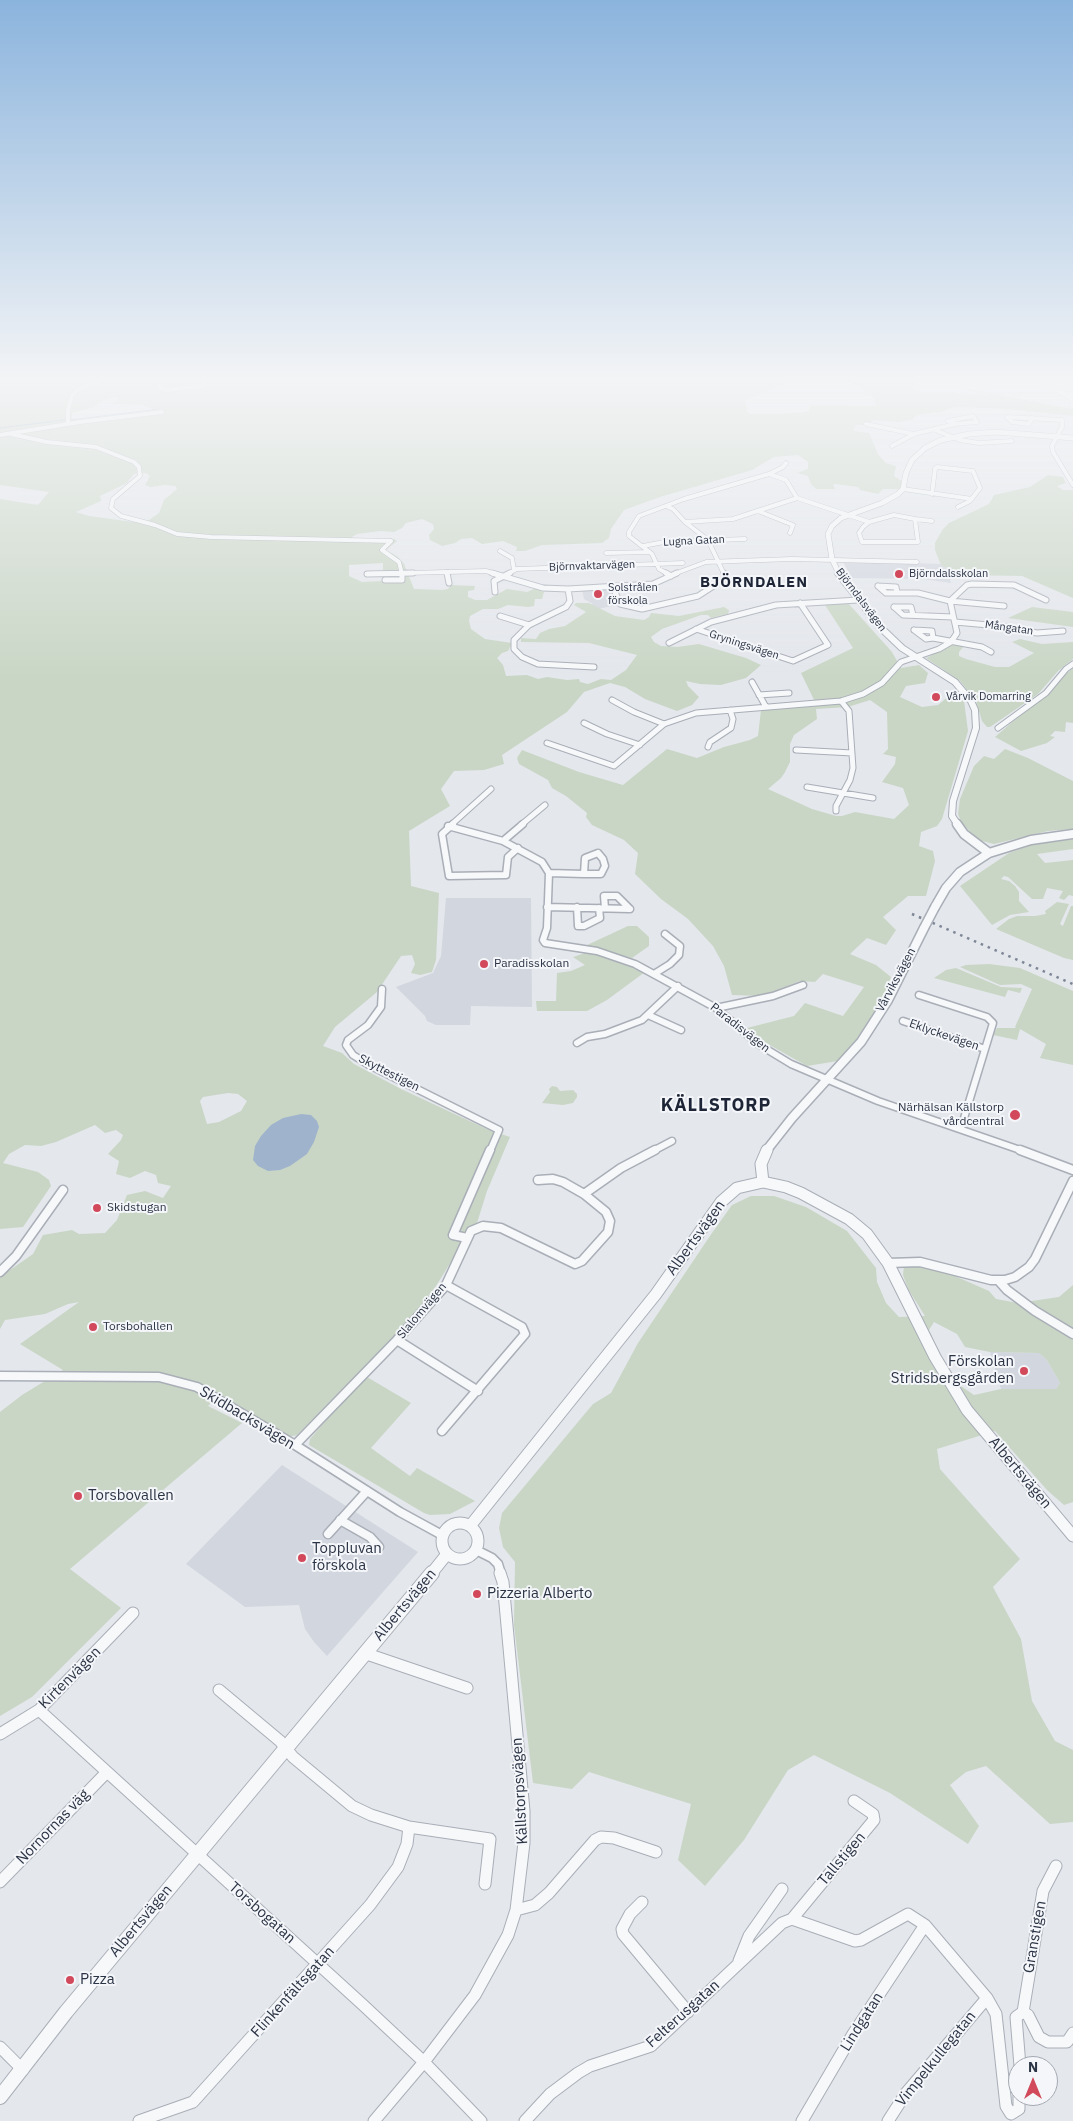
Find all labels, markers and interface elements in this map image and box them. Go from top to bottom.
street label: Lugna Gatan [663,533,725,549]
street label: Björnvaktarvägen [549,558,635,574]
street label: Björndalsvägen [833,566,889,634]
place label: Björndalsskolan [909,567,988,581]
marker: Björndalsskolan [893,568,905,580]
district label: BJÖRNDALEN [699,574,809,592]
place label: Solstrålen förskola [608,581,658,607]
marker: Solstrålen förskola [592,588,604,600]
street label: Mångatan [984,618,1034,638]
street label: Gryningsvägen [707,627,781,663]
place label: Vårvik Domarring [946,690,1031,704]
marker: Vårvik Domarring [930,691,942,703]
street label: Vårviksvägen [873,945,919,1015]
place label: Paradisskolan [494,957,569,971]
marker: Paradisskolan [478,958,490,970]
street label: Paradisvägen [707,1000,773,1056]
street label: Eklyckevägen [907,1016,981,1054]
street label: Skyttestigen [356,1051,422,1095]
district label: KÄLLSTORP [660,1095,772,1117]
place label: Närhälsan Källstorp vårdcentral [898,1101,1004,1129]
marker: Närhälsan Källstorp vårdcentral [1008,1108,1022,1122]
street label: Albertsvägen [663,1197,729,1279]
place label: Skidstugan [107,1201,167,1215]
marker: Skidstugan [91,1202,103,1214]
street label: Slalomvägen [394,1280,450,1342]
place label: Torsbohallen [103,1320,173,1334]
marker: Torsbohallen [87,1321,99,1333]
place label: Förskolan Stridsbergsgården [891,1353,1014,1388]
marker: Förskolan Stridsbergsgården [1018,1365,1030,1377]
street label: Skidbacksvägen [196,1382,298,1454]
street label: Albertsvägen [985,1433,1055,1513]
place label: Torsbovallen [88,1487,174,1505]
marker: Torsbovallen [72,1490,84,1502]
place label: Toppluvan förskola [312,1540,382,1575]
marker: Toppluvan förskola [296,1552,308,1564]
street label: Albertsvägen [370,1565,440,1645]
place label: Pizzeria Alberto [487,1585,592,1603]
marker: Pizzeria Alberto [471,1588,483,1600]
street label: Kirtenvägen [35,1643,105,1713]
street label: Källstorpsvägen [508,1737,532,1845]
street label: Nornornas väg [13,1786,93,1868]
street label: Tallstigen [814,1829,870,1889]
street label: Torsbogatan [225,1878,299,1948]
street label: Albertsvägen [106,1881,176,1961]
street label: Granstigen [1020,1899,1050,1975]
street label: Flinkenfältsgatan [247,1943,339,2041]
place label: Pizza [80,1971,115,1989]
marker: Pizza [64,1974,76,1986]
street label: Felterusgatan [643,1976,723,2052]
street label: Lindgatan [837,1989,887,2055]
street label: Vimpelkullegatan [892,2008,980,2110]
north arrow [1008,2056,1058,2106]
text: N [1028,2058,1038,2076]

